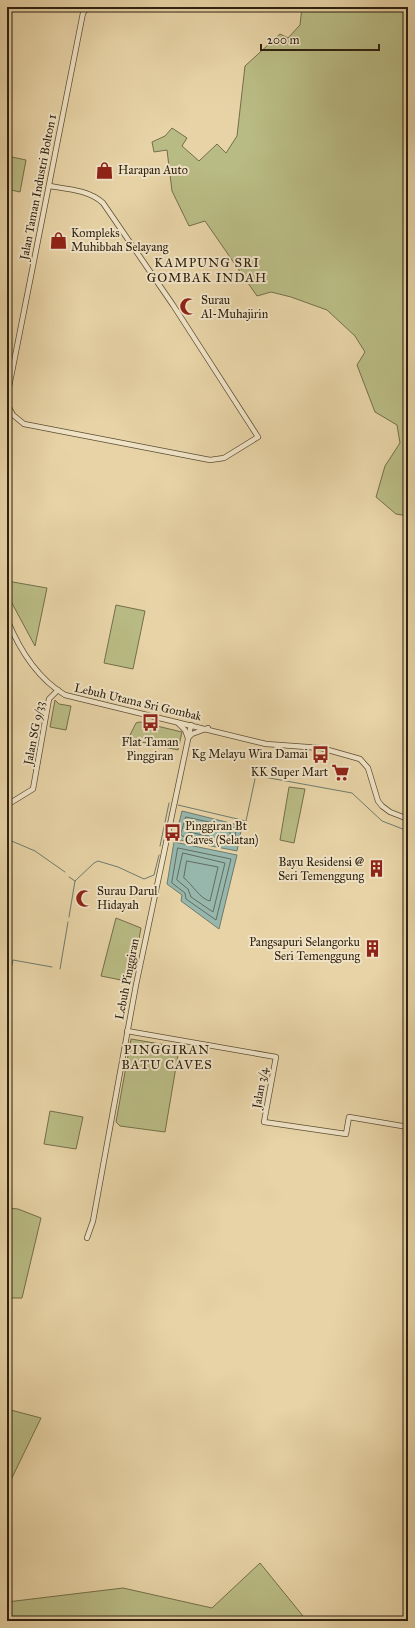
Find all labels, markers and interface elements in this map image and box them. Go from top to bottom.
scale bar [261,26,379,52]
text: 200 m [267,33,300,47]
street label: Jalan Taman Industri Bolton 1 [17,113,60,263]
shop icon: Harapan Auto [95,160,115,180]
place label: Harapan Auto [118,163,188,177]
place label: Kompleks Muhibbah Selayang [71,226,169,255]
shop icon: Kompleks Muhibbah Selayang [48,230,68,250]
district label: KAMPUNG SRI GOMBAK INDAH [147,255,267,286]
place label: Surau Al-Muhajirin [200,293,269,321]
mosque icon: Surau Al-Muhajirin [178,297,198,317]
street label: Lebuh Utama Sri Gombak [73,681,203,724]
street label: Jalan SG 9/33 [21,700,48,768]
bus stop icon: Flat Taman Pinggiran [140,713,160,733]
place label: Flat Taman Pinggiran [121,735,179,764]
bus stop icon: Kg Melayu Wira Damai [311,744,331,764]
place label: Kg Melayu Wira Damai [191,747,309,762]
supermarket icon: KK Super Mart [331,762,351,782]
place label: KK Super Mart [251,765,329,779]
place label: Pinggiran Bt Caves (Selatan) [185,819,258,847]
bus stop icon: Pinggiran Bt Caves (Selatan) [162,823,182,843]
place label: Bayu Residensi @ Seri Temenggung [278,855,364,884]
building icon: Bayu Residensi @ Seri Temenggung [367,859,387,879]
place label: Surau Darul Hidayah [97,884,158,912]
mosque icon: Surau Darul Hidayah [74,888,94,908]
place label: Pangsapuri Selangorku Seri Temenggung [249,935,361,964]
street label: Lebuh Pinggiran [112,937,143,1021]
building icon: Pangsapuri Selangorku Seri Temenggung [363,939,383,959]
district label: PINGGIRAN BATU CAVES [121,1042,213,1073]
street label: Jalan 3/4 [249,1066,272,1112]

